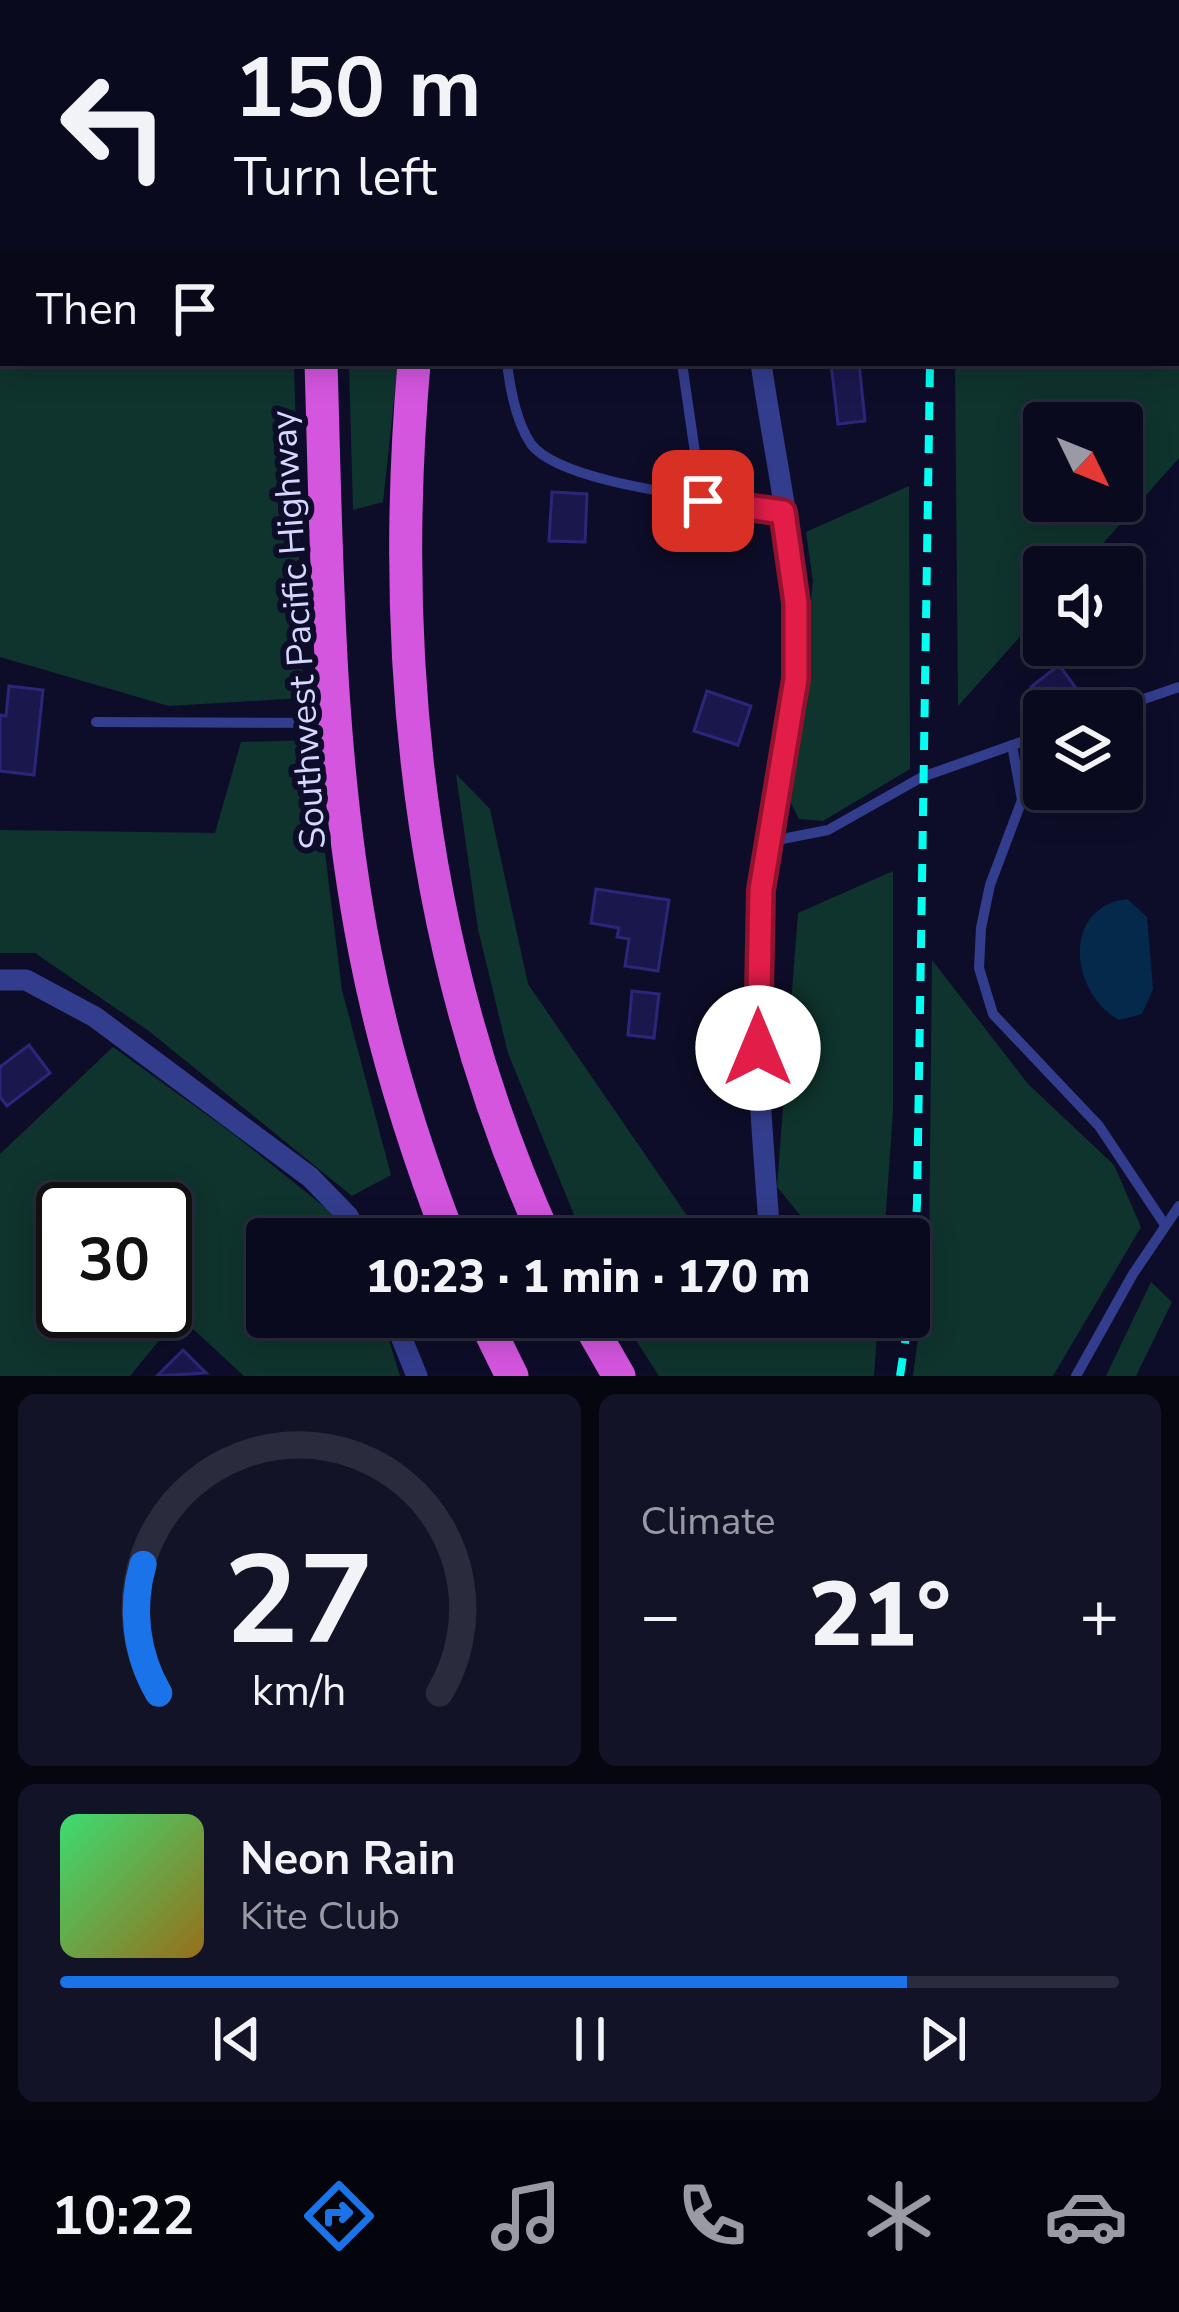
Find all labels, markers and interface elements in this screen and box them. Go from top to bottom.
text: 150 m [234,31,482,146]
icon: left [36,48,192,204]
text: Turn left [234,140,437,214]
icon: arrive [162,276,228,342]
text: Then [36,279,138,340]
north arrow [1023,402,1143,522]
map controls [1023,402,1143,810]
street label: Southwest Pacific Highway [259,408,338,851]
pin [652,450,754,552]
icon: arrive [670,468,736,534]
button: sound [1023,546,1143,666]
button: layers [1023,690,1143,810]
position arrow [695,985,821,1111]
speed limit sign: 30 [36,1182,192,1338]
text: 10:23 · 1 min · 170 m [365,1247,811,1308]
text: Climate [641,1495,776,1548]
text: 27 [224,1516,374,1686]
text: 21° [808,1554,951,1677]
text: − [641,1571,680,1661]
text: + [1079,1571,1119,1661]
text: km/h [252,1662,347,1720]
text: Neon Rain [240,1829,456,1890]
text: Kite Club [240,1890,400,1943]
icon: previous [204,2006,270,2072]
icon: pause [557,2006,623,2072]
icon: next [910,2006,976,2072]
icon: directions [297,2174,381,2258]
icon: music [484,2174,568,2258]
icon: phone [670,2174,754,2258]
icon: climate [857,2174,941,2258]
icon: car [1044,2174,1128,2258]
text: 10:22 [51,2179,194,2253]

